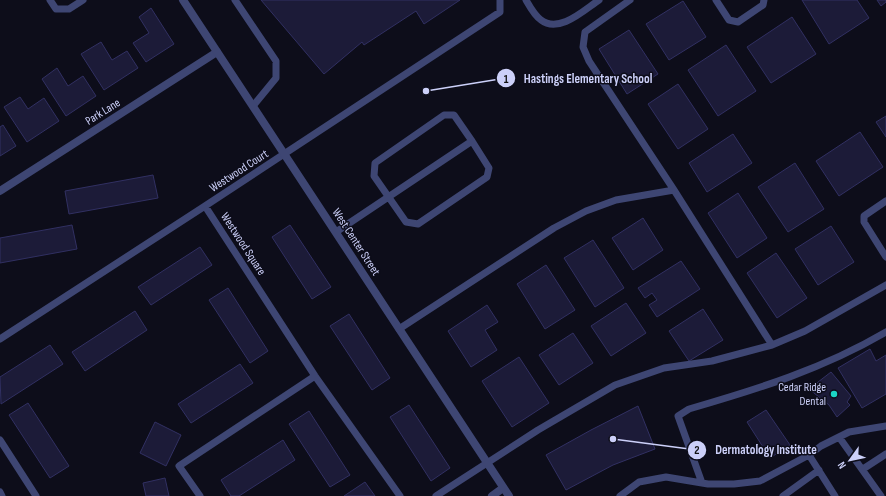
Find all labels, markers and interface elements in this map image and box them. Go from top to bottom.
callout: Hastings Elementary School [496,66,661,91]
text: Hastings Elementary School [524,71,653,87]
text: 1 [504,72,509,87]
street label: Park Lane [83,95,123,129]
street label: Westwood Court [207,146,271,196]
street label: West Center Street [329,206,383,279]
street label: Westwood Square [217,210,269,278]
place label: Cedar Ridge Dental [778,380,826,409]
marker: Cedar Ridge Dental [829,389,839,399]
callout: Dermatology Institute [687,437,825,462]
north arrow [830,440,870,480]
text: Dermatology Institute [715,442,817,458]
text: 2 [694,443,700,458]
text: N [835,459,849,471]

